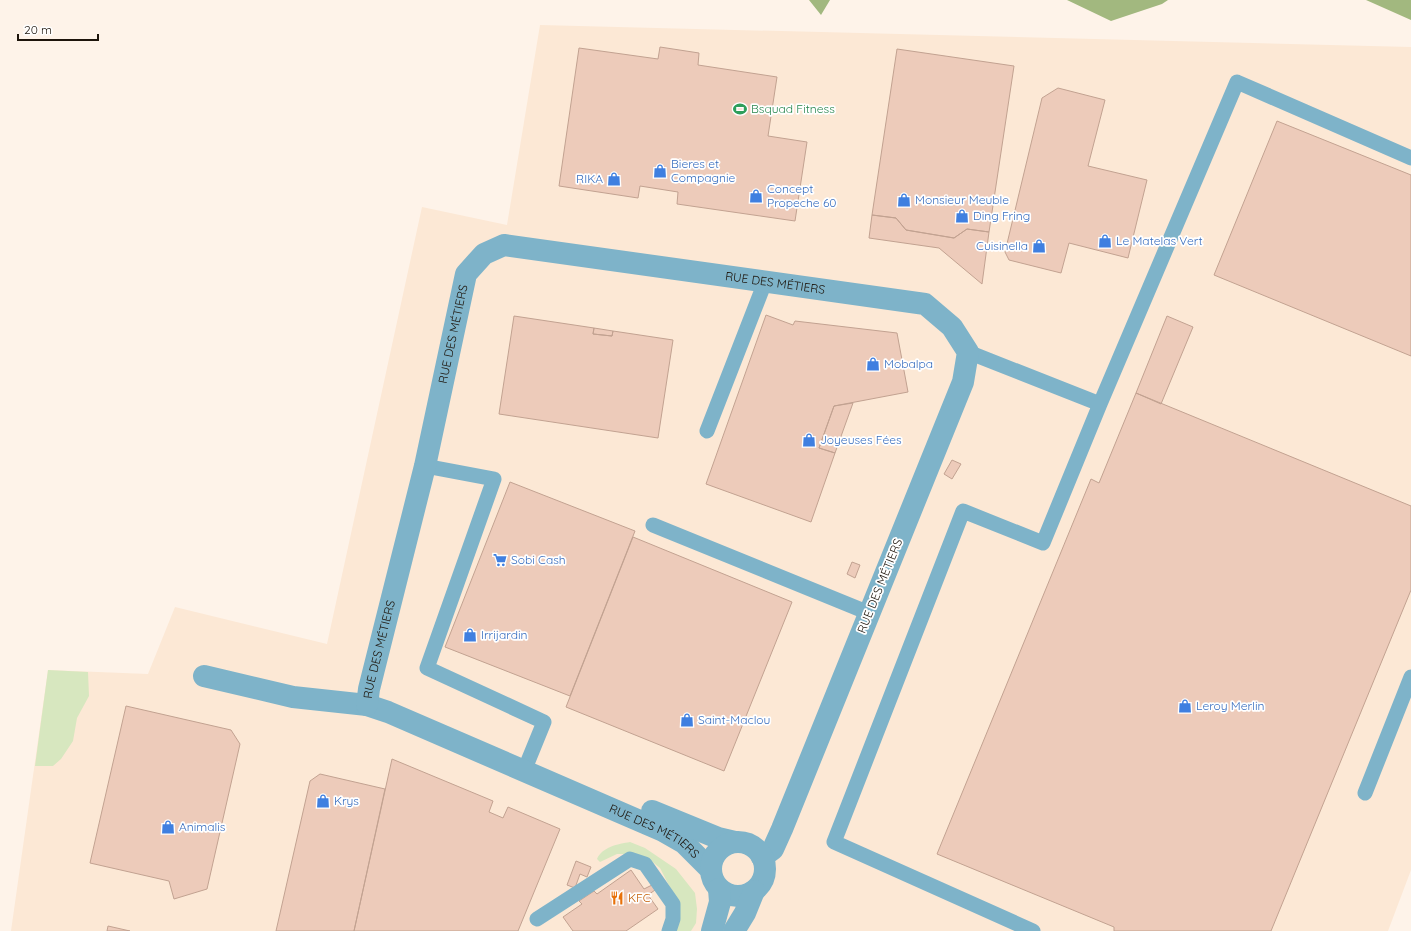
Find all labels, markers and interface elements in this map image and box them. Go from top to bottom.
scale bar [18,16,98,42]
text: 20 m [24,22,52,37]
sports icon: Bsquad Fitness [732,101,748,117]
place label: Bsquad Fitness [751,101,835,116]
place label: Bieres et Compagnie [671,156,736,185]
shop icon: Bieres et Compagnie [652,163,668,179]
place label: RIKA [576,171,603,186]
shop icon: RIKA [606,171,622,187]
place label: Concept Propeche 60 [767,181,837,210]
shop icon: Concept Propeche 60 [748,188,764,204]
shop icon: Monsieur Meuble [896,192,912,208]
place label: Monsieur Meuble [915,192,1009,207]
shop icon: Ding Fring [954,208,970,224]
place label: Ding Fring [973,208,1030,223]
shop icon: Le Matelas Vert [1097,233,1113,249]
place label: Le Matelas Vert [1116,233,1203,248]
place label: Cuisinella [976,238,1028,253]
shop icon: Cuisinella [1031,238,1047,254]
street label: RUE DES MÉTIERS [724,268,826,297]
street label: RUE DES MÉTIERS [435,283,471,385]
shop icon: Mobalpa [865,356,881,372]
place label: Mobalpa [884,356,933,371]
shop icon: Joyeuses Fées [801,432,817,448]
place label: Joyeuses Fées [820,432,902,447]
street label: RUE DES MÉTIERS [854,536,905,635]
supermarket icon: Sobi Cash [492,552,508,568]
place label: Sobi Cash [511,552,566,567]
street label: RUE DES MÉTIERS [360,598,398,699]
shop icon: Irrijardin [462,627,478,643]
place label: Irrijardin [481,627,527,642]
shop icon: Leroy Merlin [1177,698,1193,714]
place label: Leroy Merlin [1196,698,1264,713]
shop icon: Saint-Maclou [679,712,695,728]
place label: Saint-Maclou [698,712,770,727]
shop icon: Krys [315,793,331,809]
place label: Krys [334,793,359,808]
street label: RUE DES MÉTIERS [607,801,703,861]
shop icon: Animalis [160,819,176,835]
place label: Animalis [179,819,226,834]
restaurant icon: KFC [609,890,625,906]
place label: KFC [628,890,651,905]

